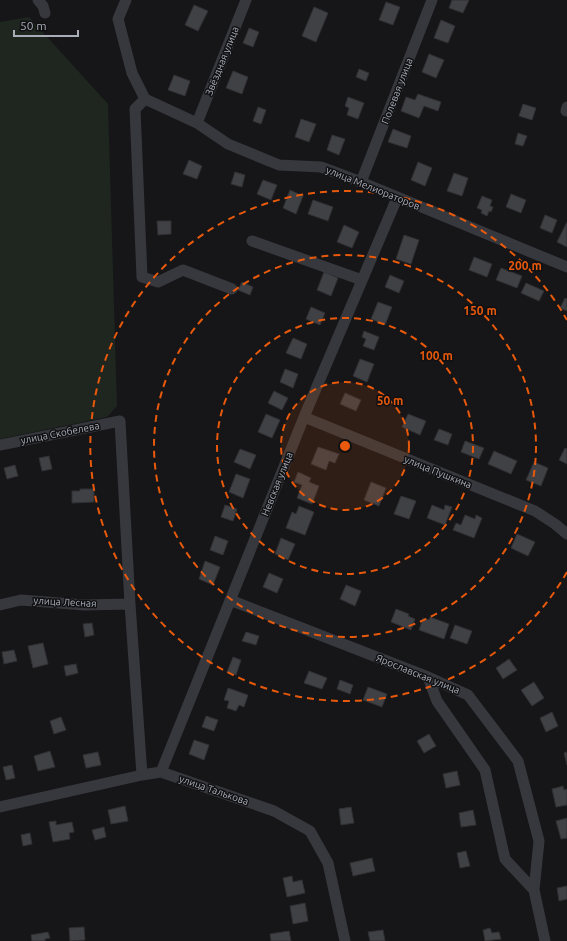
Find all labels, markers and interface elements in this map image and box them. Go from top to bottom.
scale bar [14,12,78,38]
text: 50 m [20,19,47,32]
street label: Звёздная улица [203,25,241,97]
street label: Полевая улица [379,56,415,126]
street label: улица Мелиораторов [325,164,421,212]
text: 200 m [508,259,542,272]
text: 150 m [463,304,497,317]
text: 100 m [419,349,453,362]
text: 50 m [377,394,403,407]
street label: улица Скобелева [20,420,100,446]
centre of rings [338,439,352,453]
street label: Невская улица [259,450,295,518]
street label: улица Пушкина [403,453,473,491]
street label: улица Лесная [33,595,97,609]
street label: Ярославская улица [375,652,461,696]
street label: улица Талькова [178,773,250,807]

